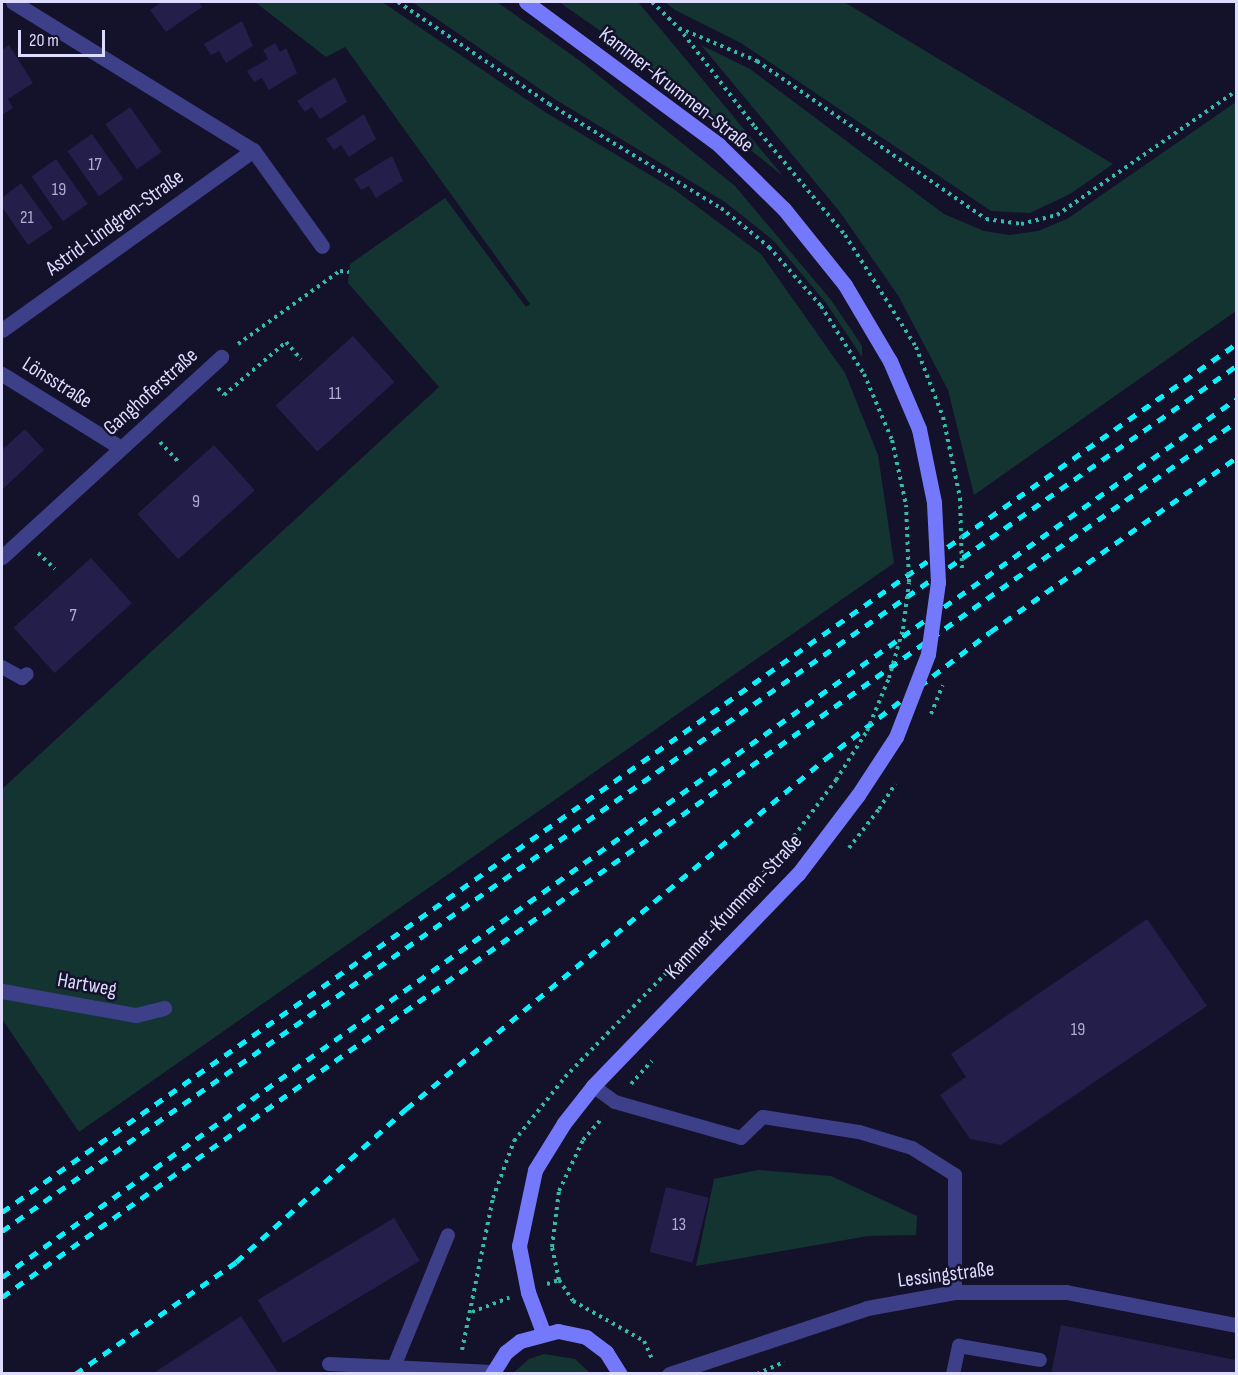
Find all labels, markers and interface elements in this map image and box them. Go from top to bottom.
scale bar [21,18,108,56]
street label: Kammer-Krummen-Straße [594,22,758,158]
text: 20 m [29,30,59,51]
house number: 17 [88,154,102,176]
street label: Astrid-Lindgren-Straße [41,165,189,281]
house number: 19 [52,179,66,201]
house number: 21 [20,207,34,229]
street label: Ganghoferstraße [99,343,203,441]
street label: Lönsstraße [17,352,97,414]
house number: 11 [329,383,341,405]
house number: 9 [192,491,200,513]
house number: 7 [69,605,77,627]
street label: Kammer-Krummen-Straße [660,829,808,985]
street label: Hartweg [55,967,119,1003]
house number: 19 [1071,1019,1085,1041]
house number: 13 [672,1214,686,1236]
street label: Lessingstraße [896,1257,996,1293]

